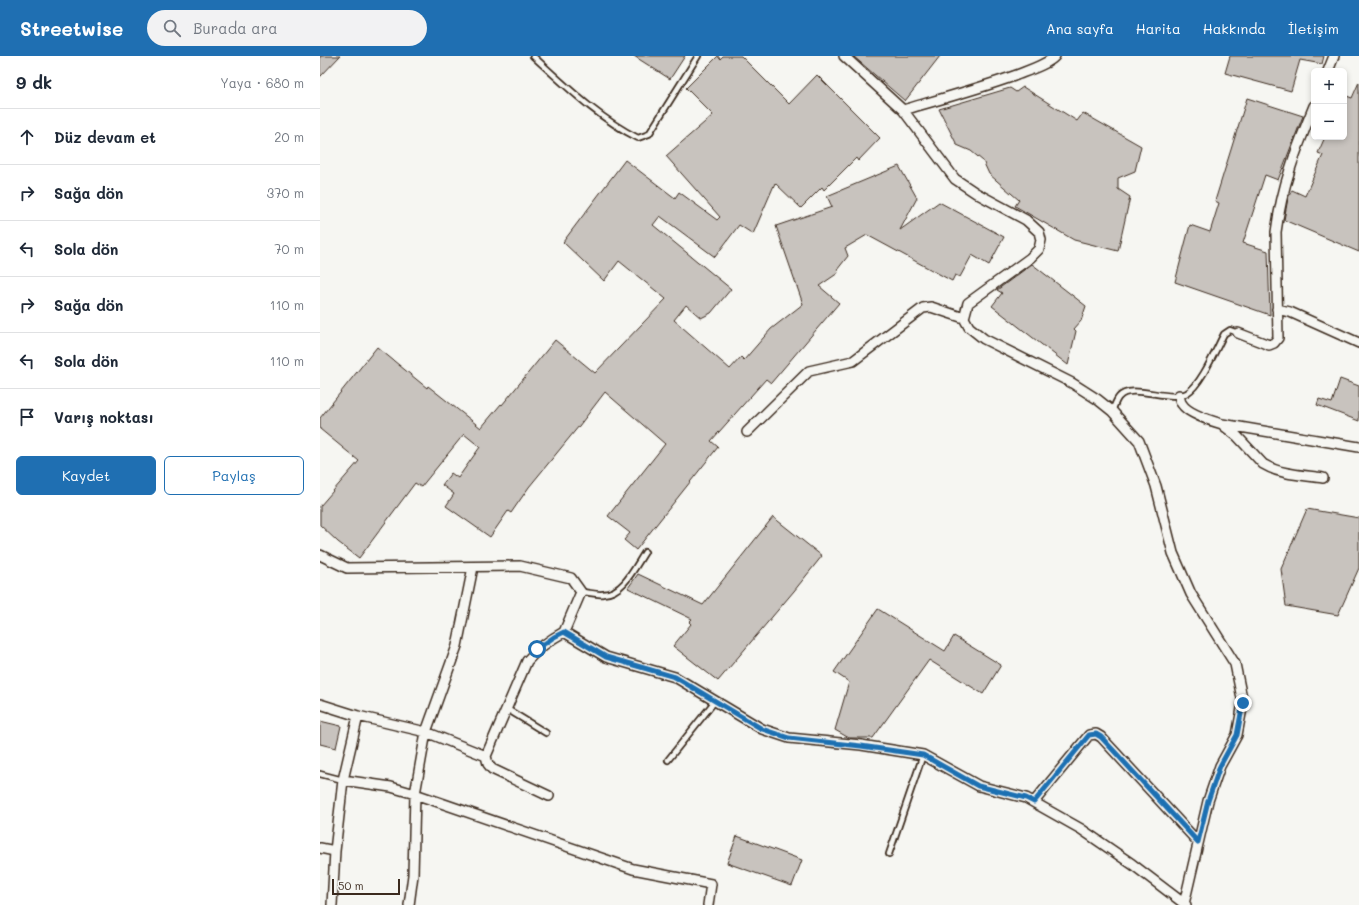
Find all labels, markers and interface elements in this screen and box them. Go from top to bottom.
search box [147,10,427,46]
text: Streetwise [20,16,123,41]
icon: search [161,17,183,39]
text: Burada ara [193,18,278,38]
text: Ana sayfa [1046,19,1114,38]
text: Harita [1136,19,1181,38]
text: Hakkında [1203,19,1266,38]
text: İletişim [1288,19,1339,38]
map controls [1311,68,1347,140]
button: + [1311,68,1347,104]
text: 9 dk [16,71,52,93]
text: Yaya · 680 m [220,74,304,91]
button: − [1311,104,1347,140]
icon: ahead [16,126,38,148]
text: Düz devam et [54,127,156,147]
text: 20 m [274,128,304,145]
icon: right [16,182,38,204]
text: Sağa dön [54,183,123,203]
text: 370 m [267,184,304,201]
icon: left [16,238,38,260]
text: Sola dön [54,239,118,259]
text: 70 m [274,240,304,257]
icon: right [16,294,38,316]
text: Sağa dön [54,295,123,315]
text: 110 m [270,296,304,313]
icon: left [16,350,38,372]
text: Sola dön [54,351,118,371]
text: 110 m [270,352,304,369]
icon: arrive [16,406,38,428]
text: Varış noktası [54,407,154,427]
button: Kaydet [16,456,156,495]
button: Paylaş [164,456,304,495]
route start [528,640,546,658]
route end [1234,694,1252,712]
scale bar [332,877,400,896]
text: 50 m [338,878,364,893]

